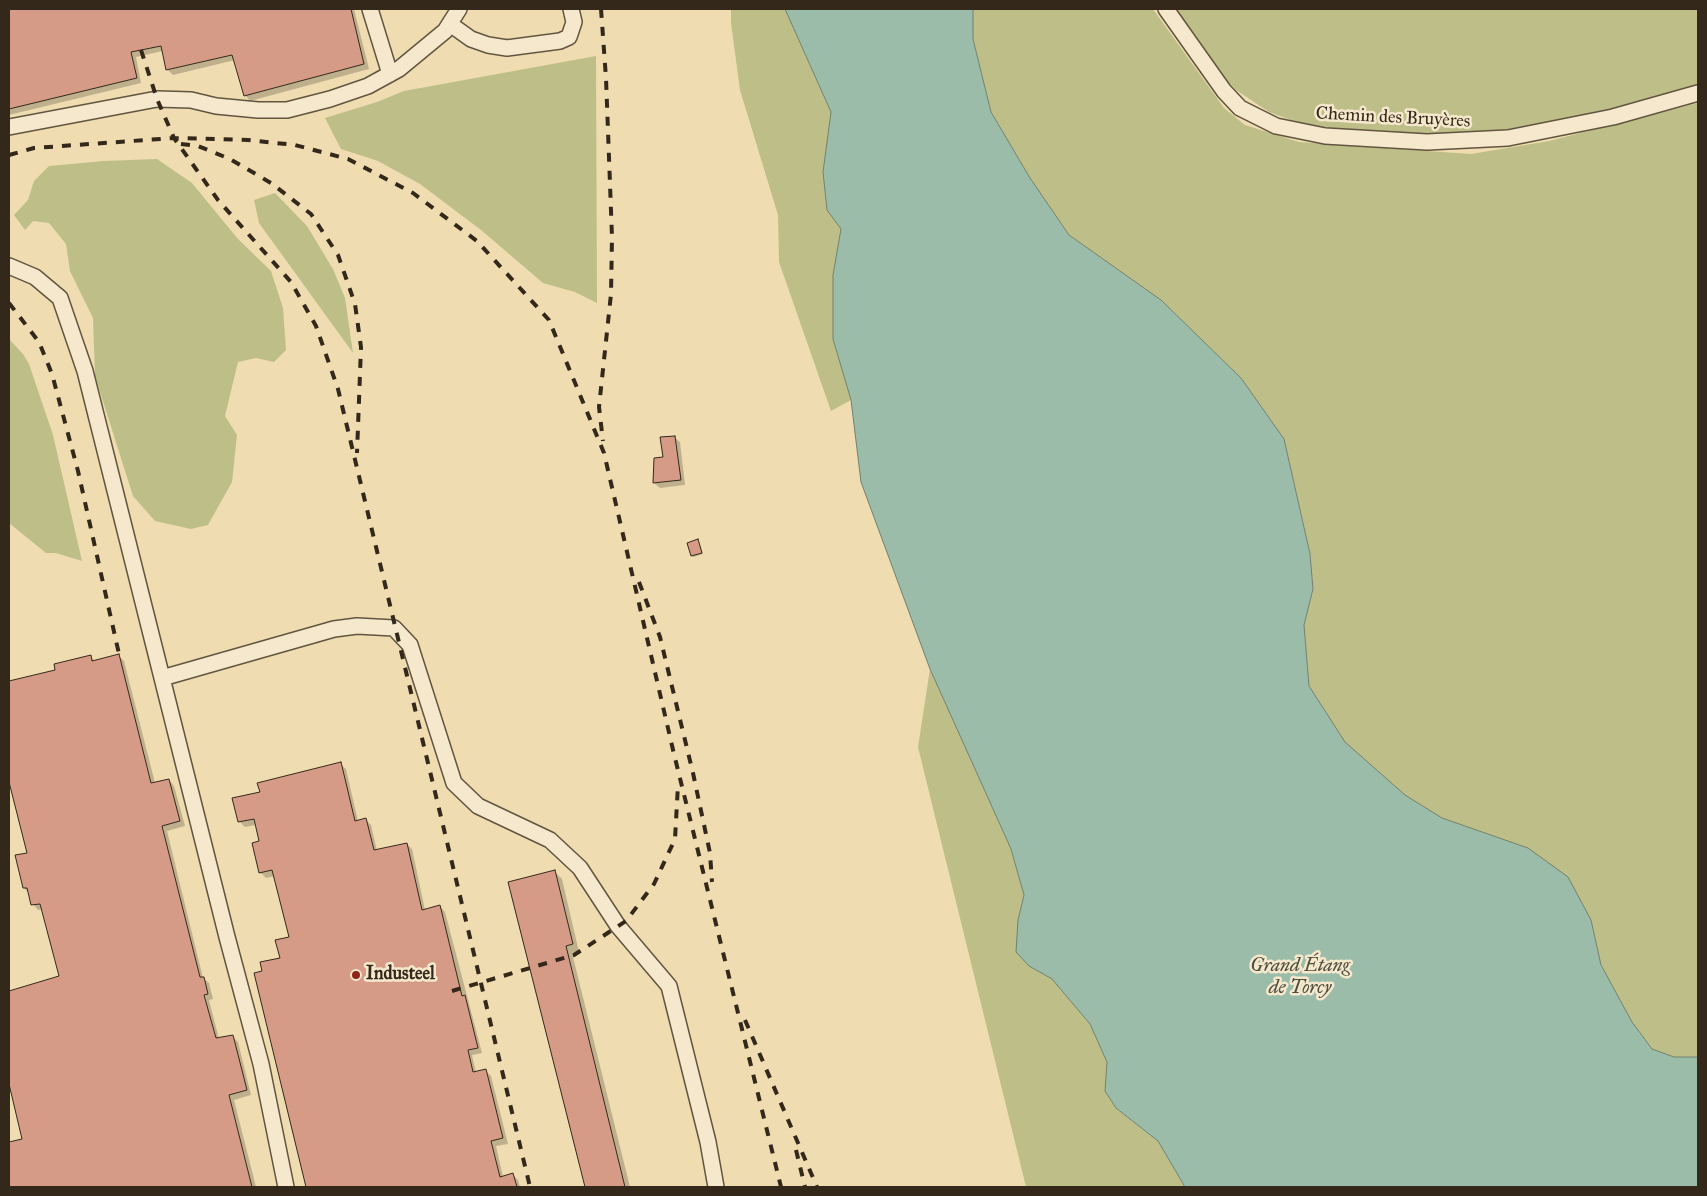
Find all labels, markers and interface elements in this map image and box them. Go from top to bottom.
street label: Chemin des Bruyères [1315,103,1471,133]
water label: Grand Étang de Torcy [1250,955,1350,999]
place label: Industeel [366,964,435,986]
marker: Industeel [350,969,362,981]

